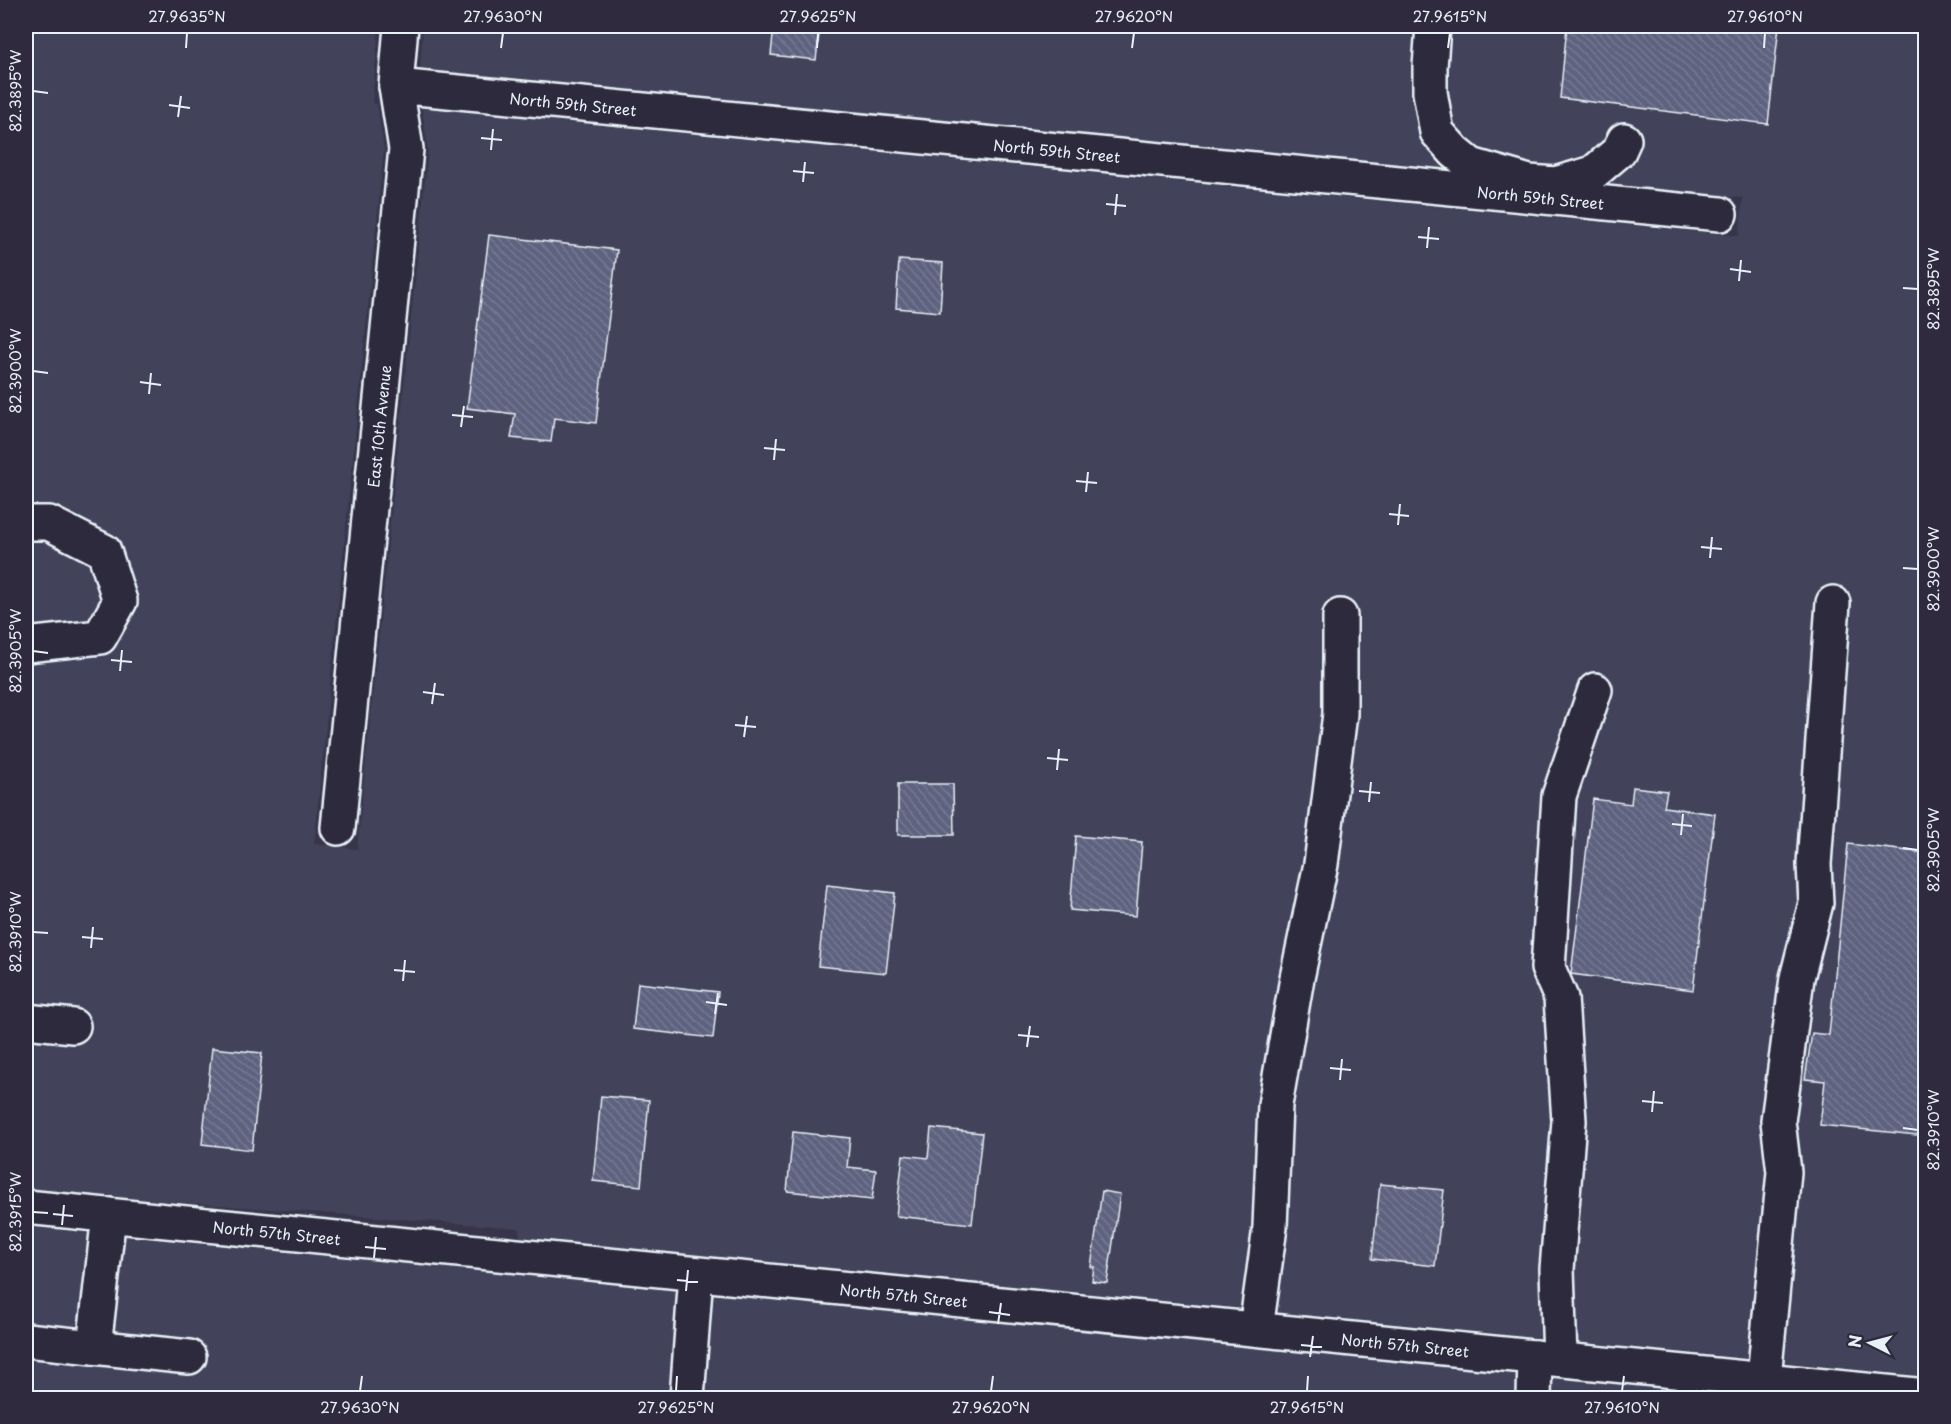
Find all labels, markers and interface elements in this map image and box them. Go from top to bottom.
text: 27.9635°N [148,4,226,27]
text: 27.9630°N [463,4,543,27]
text: 27.9625°N [780,4,856,27]
text: 27.9620°N [1095,4,1173,27]
text: 27.9615°N [1413,4,1487,27]
text: 27.9610°N [1727,4,1803,27]
text: 82.3895°W [3,49,26,132]
street label: North 59th Street [509,86,638,121]
street label: North 59th Street [992,132,1121,167]
street label: North 59th Street [1476,179,1605,214]
text: 82.3895°W [1921,247,1944,330]
text: 82.3900°W [3,328,26,414]
street label: East 10th Avenue [361,364,396,488]
text: 82.3900°W [1921,526,1944,612]
text: 82.3905°W [3,608,26,693]
text: 82.3905°W [1921,807,1944,892]
text: 82.3910°W [3,891,26,973]
text: 82.3910°W [1921,1089,1944,1171]
text: 82.3915°W [3,1171,26,1252]
street label: North 57th Street [212,1214,342,1250]
street label: North 57th Street [839,1277,969,1312]
north arrow [1840,1313,1900,1373]
street label: North 57th Street [1340,1326,1470,1362]
text: N [1841,1334,1867,1349]
text: 27.9630°N [320,1395,400,1418]
text: 27.9625°N [638,1395,714,1418]
text: 27.9620°N [952,1395,1030,1418]
text: 27.9615°N [1270,1395,1344,1418]
text: 27.9610°N [1584,1395,1660,1418]

